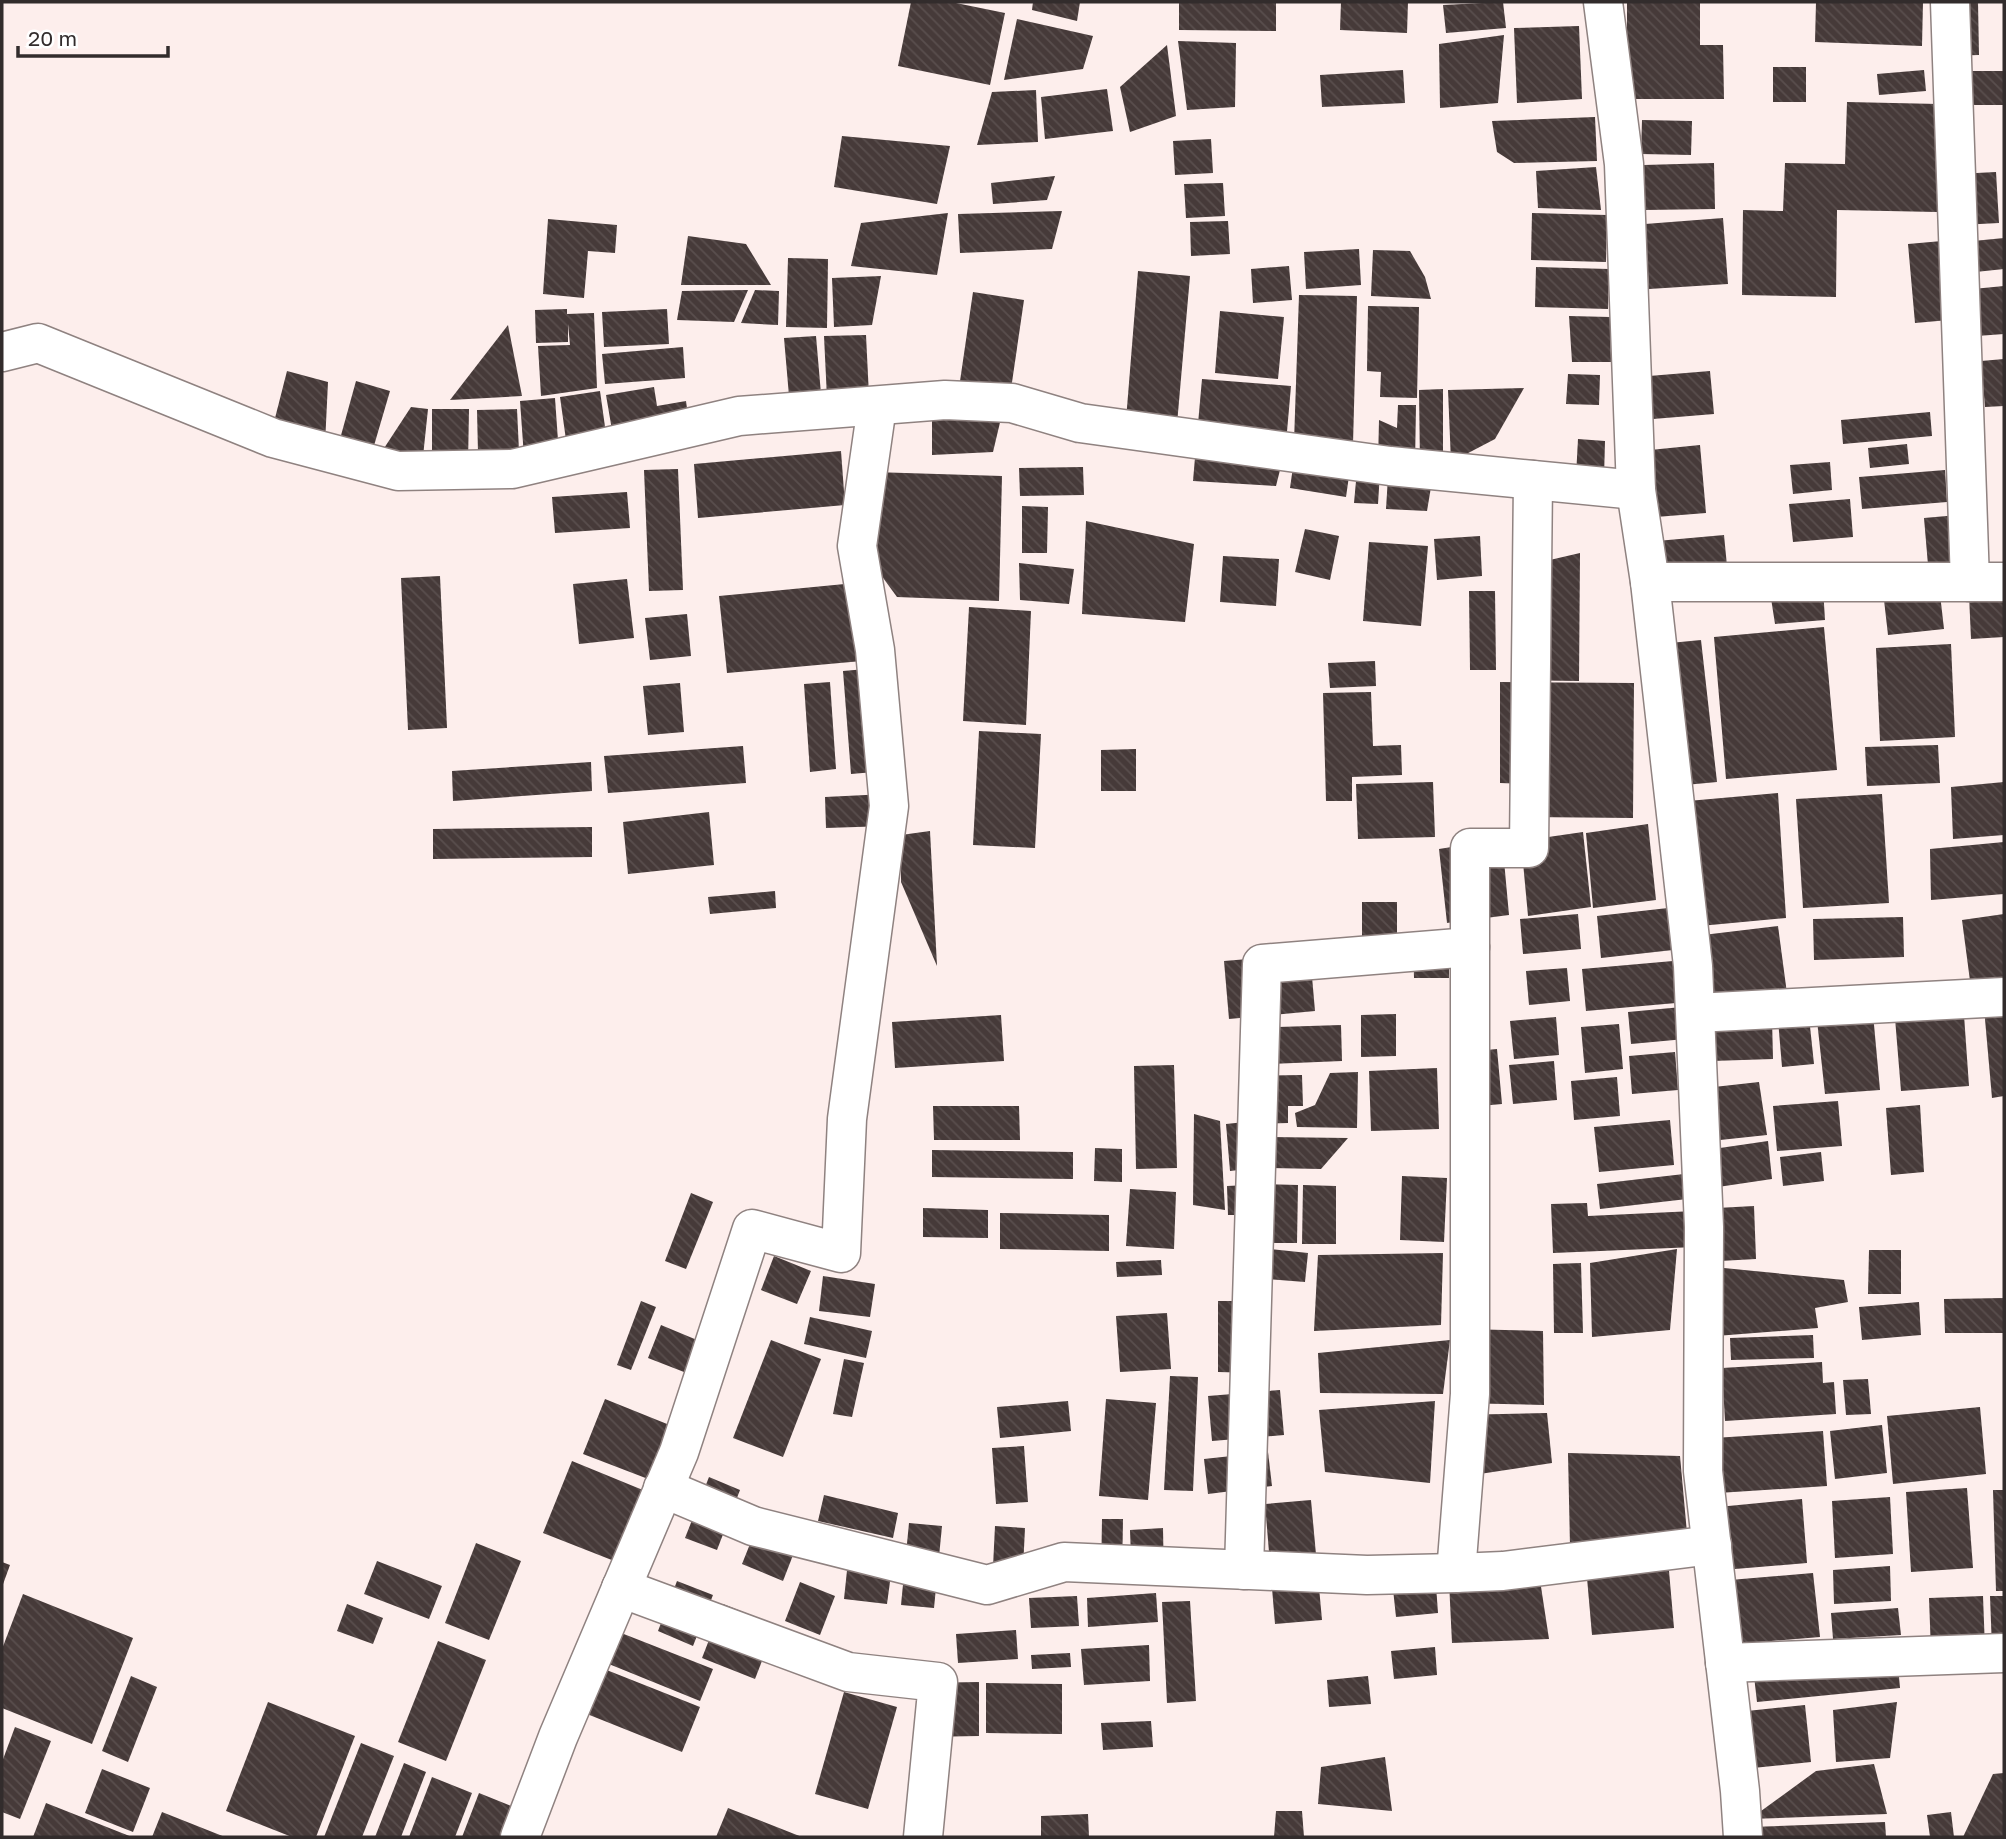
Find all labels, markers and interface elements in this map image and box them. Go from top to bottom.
scale bar [18,14,168,58]
text: 20 m [28,25,77,51]

